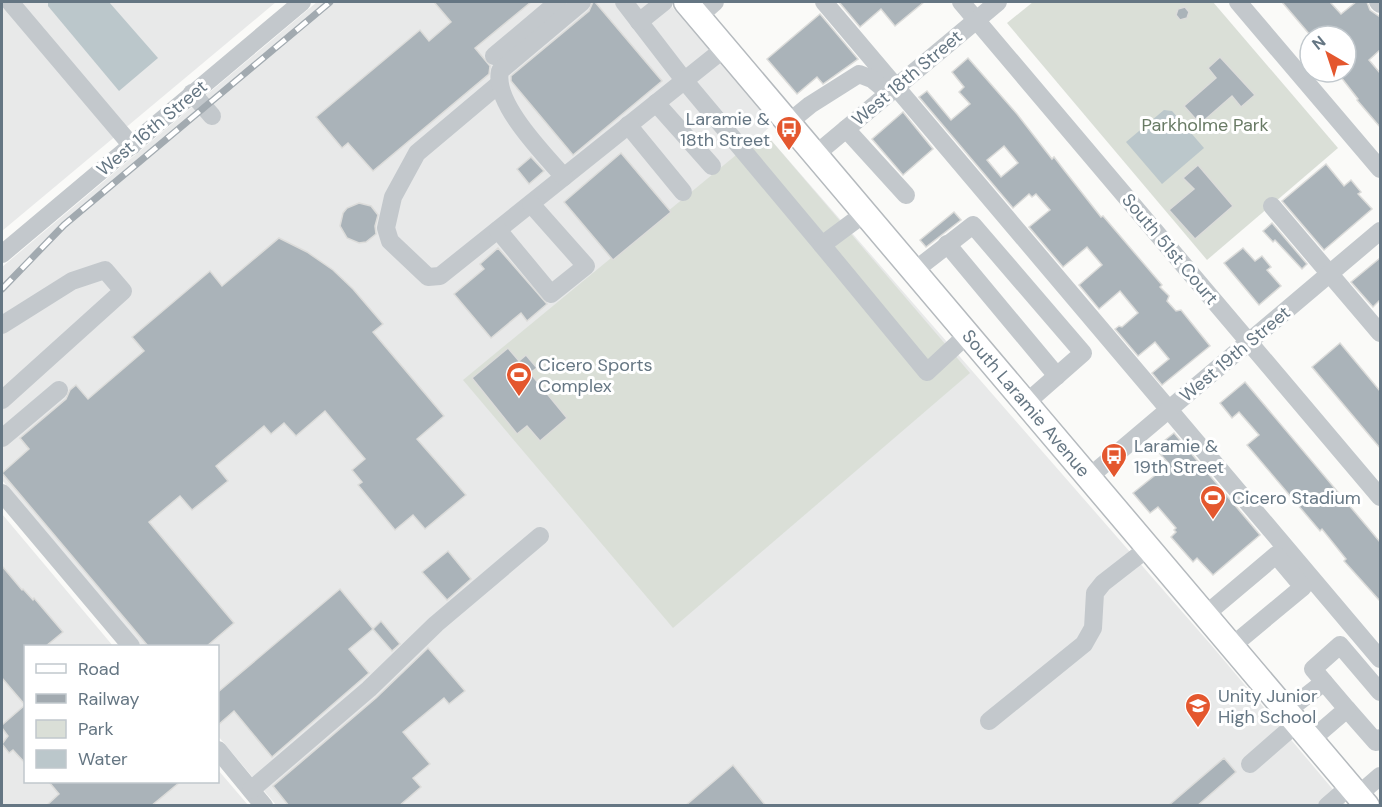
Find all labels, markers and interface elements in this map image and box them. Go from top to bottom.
north arrow [1298,24,1358,84]
street label: West 18th Street [847,25,967,131]
text: N [1308,31,1330,55]
street label: West 16th Street [92,75,212,181]
place label: Laramie & 18th Street [680,107,770,152]
park label: Parkholme Park [1141,113,1269,137]
bus stop icon: Laramie & 18th Street [774,114,804,152]
street label: South 51st Court [1116,188,1224,310]
street label: West 19th Street [1175,301,1295,407]
street label: South Laramie Avenue [957,325,1095,482]
place label: Cicero Sports Complex [538,353,653,398]
sports icon: Cicero Sports Complex [504,360,534,398]
place label: Laramie & 19th Street [1134,434,1224,479]
bus stop icon: Laramie & 19th Street [1099,441,1129,479]
sports icon: Cicero Stadium [1198,483,1228,521]
place label: Cicero Stadium [1232,486,1361,510]
legend [24,645,219,783]
text: Road [78,657,120,681]
place label: Unity Junior High School [1218,684,1318,729]
text: Railway [78,687,140,711]
school or university icon: Unity Junior High School [1183,691,1213,729]
text: Park [78,717,114,741]
text: Water [78,747,128,771]

